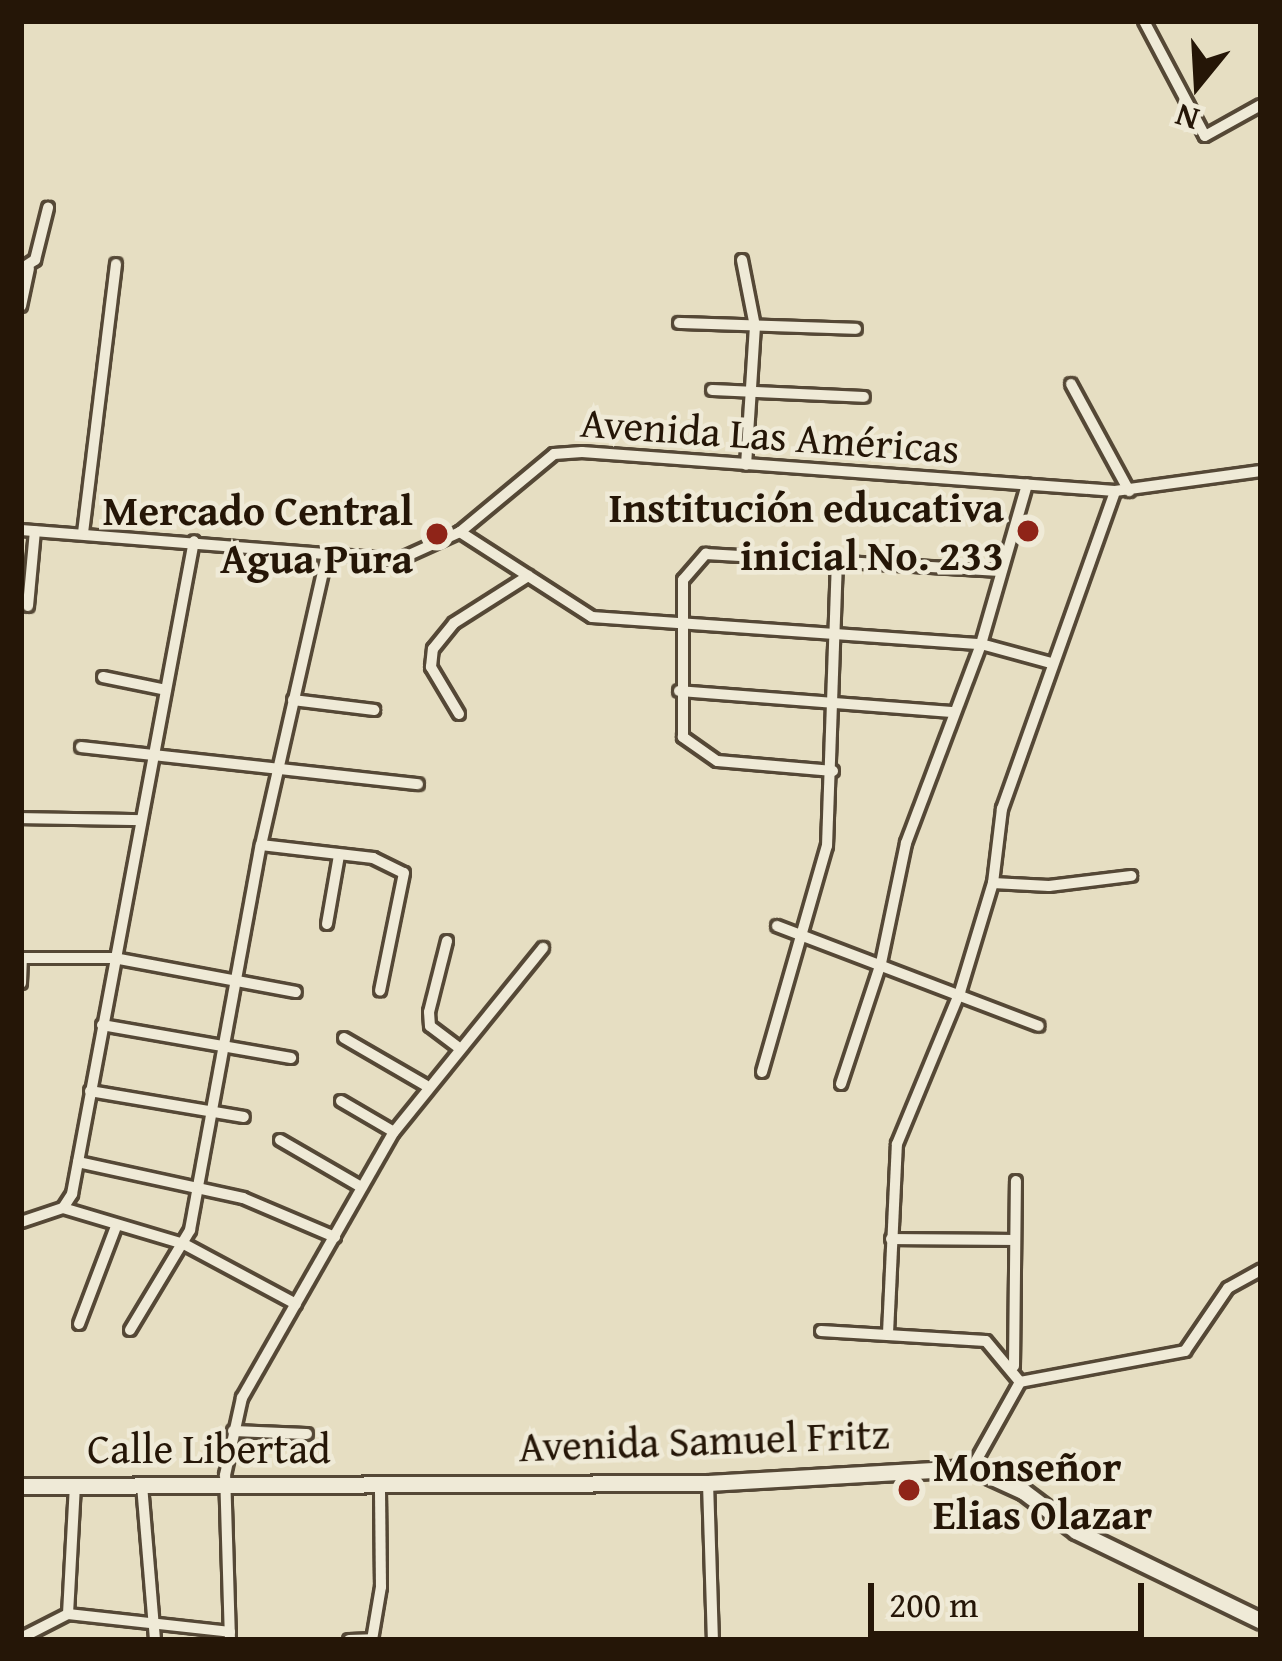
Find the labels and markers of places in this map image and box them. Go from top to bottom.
place label: Institución educativa inicial No. 233 [608,482,1004,580]
place label: Mercado Central Agua Pura [102,485,413,584]
marker: Institución educativa inicial No. 233 [1015,518,1041,544]
marker: Mercado Central Agua Pura [424,521,450,547]
place label: Monseñor Elias Olazar [933,1441,1152,1540]
marker: Monseñor Elias Olazar [896,1477,922,1503]

